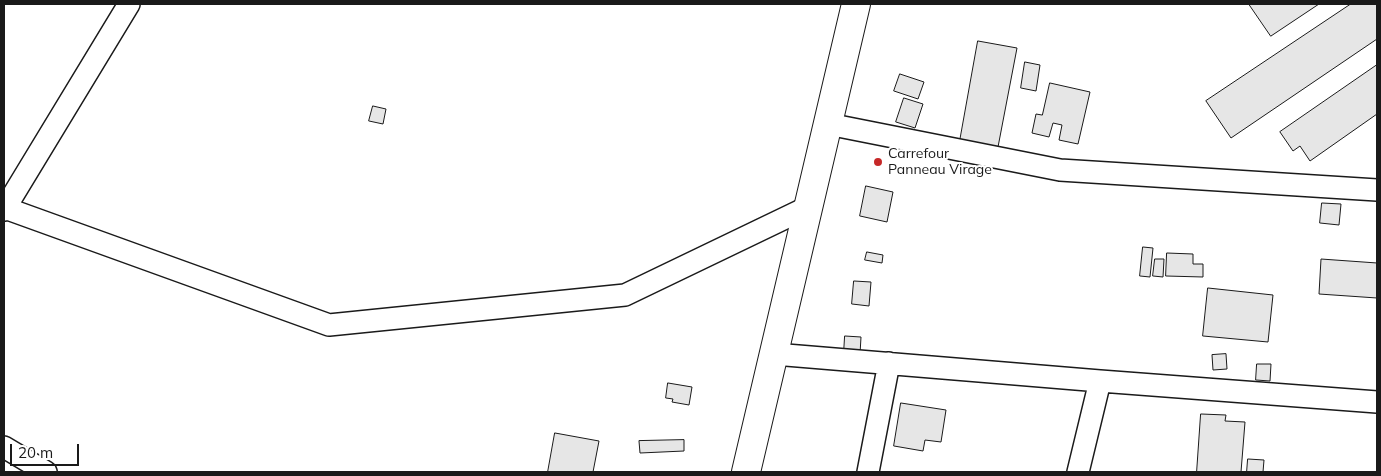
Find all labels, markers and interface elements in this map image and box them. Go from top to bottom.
place label: Carrefour Panneau Virage [888,146,992,178]
marker: Carrefour Panneau Virage [872,156,884,168]
scale bar [12,434,81,466]
text: 20 m [18,443,53,462]

